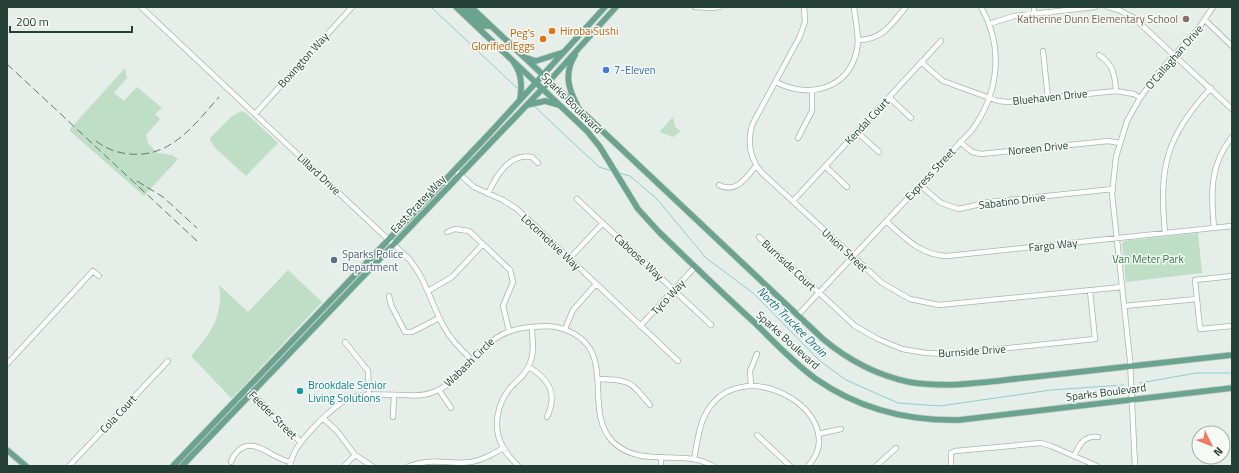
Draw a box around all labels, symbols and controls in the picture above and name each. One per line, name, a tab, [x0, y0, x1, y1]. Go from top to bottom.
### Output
scale bar	[10, 8, 132, 34]
place label: Katherine Dunn Elementary School	[1017, 11, 1178, 27]
text: 200 m	[16, 12, 49, 31]
marker: Katherine Dunn Elementary School	[1181, 14, 1191, 24]
street label: O'Callaghan Drive	[1141, 21, 1207, 93]
place label: Hiroba Sushi	[560, 23, 618, 39]
place label: Peg's Glorified Eggs	[471, 25, 535, 54]
marker: Hiroba Sushi	[547, 26, 557, 36]
street label: Boxington Way	[274, 28, 333, 91]
marker: Peg's Glorified Eggs	[538, 34, 548, 44]
place label: 7-Eleven	[614, 62, 656, 78]
marker: 7-Eleven	[601, 65, 611, 75]
street label: Sparks Boulevard	[538, 69, 606, 137]
street label: Bluehaven Drive	[1012, 85, 1089, 109]
street label: Kendal Court	[841, 94, 893, 148]
street label: Noreen Drive	[1007, 137, 1069, 159]
street label: Express Street	[901, 144, 959, 204]
street label: Lillard Drive	[294, 150, 345, 199]
street label: East Prater Way	[387, 171, 450, 237]
street label: Sabatino Drive	[978, 189, 1047, 213]
street label: Locomotive Way	[518, 210, 585, 274]
street label: Union Street	[818, 224, 872, 276]
street label: Caboose Way	[611, 230, 668, 285]
street label: Fargo Way	[1028, 234, 1079, 256]
street label: Burnside Court	[758, 236, 820, 294]
place label: Sparks Police Department	[342, 246, 404, 275]
park label: Van Meter Park	[1112, 251, 1184, 267]
marker: Sparks Police Department	[329, 255, 339, 265]
street label: Tyco Way	[647, 275, 689, 318]
water label: North Truckee Drain	[753, 282, 833, 362]
street label: Sparks Boulevard	[753, 307, 823, 373]
street label: Wabash Circle	[440, 333, 498, 390]
street label: Burnside Drive	[938, 341, 1007, 361]
place label: Brookdale Senior Living Solutions	[308, 377, 387, 406]
street label: Sparks Boulevard	[1065, 379, 1147, 405]
marker: Brookdale Senior Living Solutions	[295, 386, 305, 396]
street label: Feeder Street	[245, 387, 301, 443]
street label: Cola Court	[96, 391, 140, 437]
north arrow	[1191, 425, 1231, 465]
text: N	[1210, 444, 1227, 460]

